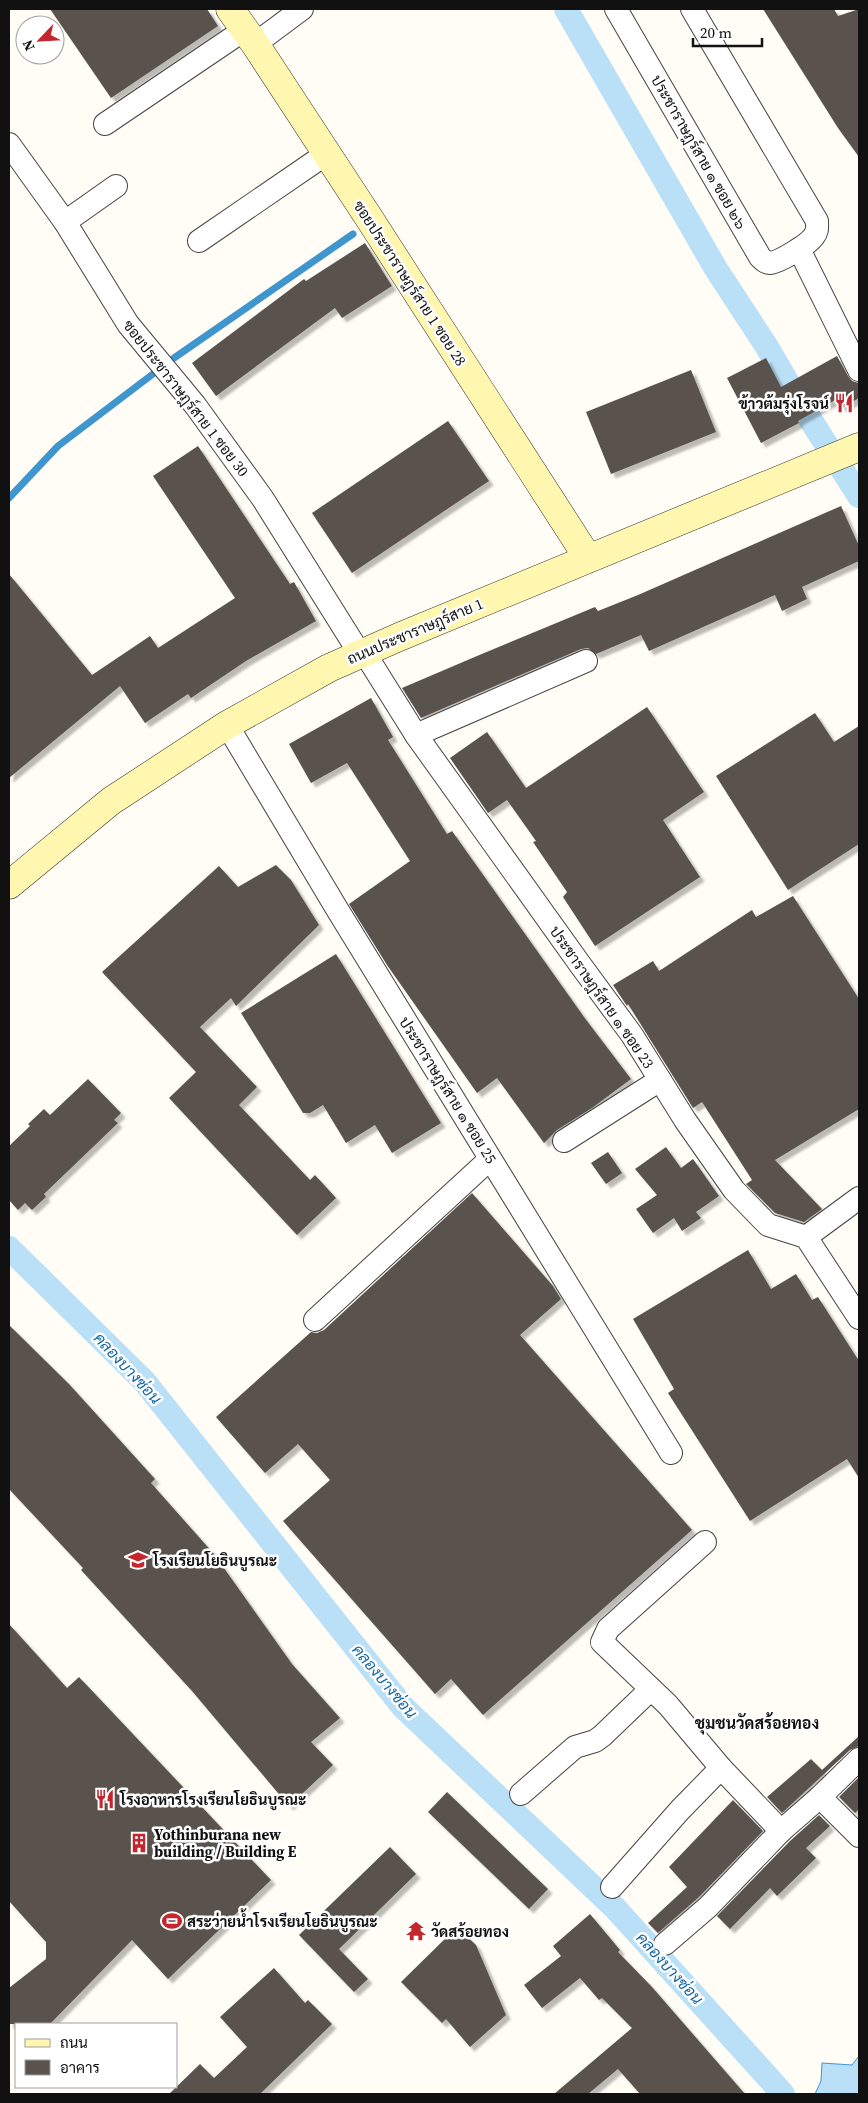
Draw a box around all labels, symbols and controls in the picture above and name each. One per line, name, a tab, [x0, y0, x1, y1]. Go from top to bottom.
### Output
north arrow	[15, 15, 65, 65]
scale bar	[693, 15, 762, 47]
text: 20 m	[700, 22, 732, 43]
text: N	[17, 37, 39, 54]
street label: ประชาราษฎร์สาย ๑ ซอย ๒๖	[646, 71, 752, 233]
street label: ซอยประชาราษฎร์สาย 1 ซอย 28	[349, 196, 471, 370]
street label: ซอยประชาราษฎร์สาย 1 ซอย 30	[118, 315, 254, 481]
restaurant icon: ข้าวต้มรุ่งโรจน์	[833, 392, 855, 414]
place label: ข้าวต้มรุ่งโรจน์	[738, 393, 830, 415]
street label: ถนนประชาราษฎร์สาย 1	[344, 593, 486, 669]
street label: ประชาราษฎร์สาย ๑ ซอย 23	[545, 922, 659, 1072]
street label: ประชาราษฎร์สาย ๑ ซอย 25	[394, 1013, 502, 1167]
water label: คลองบางซ่อน	[89, 1327, 167, 1409]
school or university icon: โรงเรียนโยธินบูรณะ	[127, 1549, 149, 1571]
place label: โรงเรียนโยธินบูรณะ	[152, 1550, 277, 1572]
water label: คลองบางซ่อน	[348, 1639, 422, 1723]
district label: ชุมชนวัดสร้อยทอง	[695, 1712, 819, 1735]
restaurant icon: โรงอาหารโรงเรียนโยธินบูรณะ	[94, 1788, 116, 1810]
place label: โรงอาหารโรงเรียนโยธินบูรณะ	[119, 1789, 306, 1811]
place label: Yothinburana new building / Building E	[154, 1824, 297, 1862]
building icon: Yothinburana new building / Building E	[128, 1832, 150, 1854]
place label: สระว่ายนํ้าโรงเรียนโยธินบูรณะ	[187, 1908, 378, 1933]
sports icon: สระว่ายนํ้าโรงเรียนโยธินบูรณะ	[161, 1910, 183, 1932]
temple icon: วัดสร้อยทอง	[405, 1920, 427, 1942]
place label: วัดสร้อยทอง	[431, 1921, 509, 1942]
water label: คลองบางซ่อน	[632, 1927, 708, 2009]
legend	[15, 2023, 178, 2088]
text: ถนน	[60, 2032, 88, 2053]
text: อาคาร	[60, 2057, 100, 2078]

